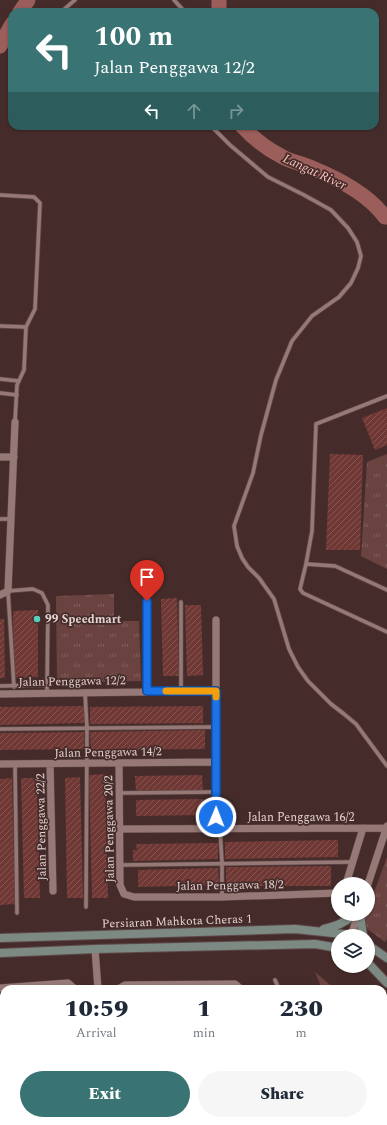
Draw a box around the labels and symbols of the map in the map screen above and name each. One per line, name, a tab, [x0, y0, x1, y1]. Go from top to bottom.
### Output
water label: Langat River	[280, 148, 350, 196]
pin	[130, 560, 164, 601]
place label: 99 Speedmart	[45, 610, 122, 629]
marker: 99 Speedmart	[32, 614, 42, 624]
street label: Jalan Penggawa 12/2	[18, 671, 126, 692]
street label: Jalan Penggawa 14/2	[54, 742, 162, 763]
street label: Jalan Penggawa 22/2	[31, 773, 52, 881]
street label: Jalan Penggawa 20/2	[99, 775, 120, 883]
position arrow	[195, 796, 237, 838]
street label: Jalan Penggawa 16/2	[247, 808, 355, 827]
street label: Jalan Penggawa 18/2	[176, 875, 284, 896]
street label: Persiaran Mahkota Cheras 1	[102, 909, 252, 934]

